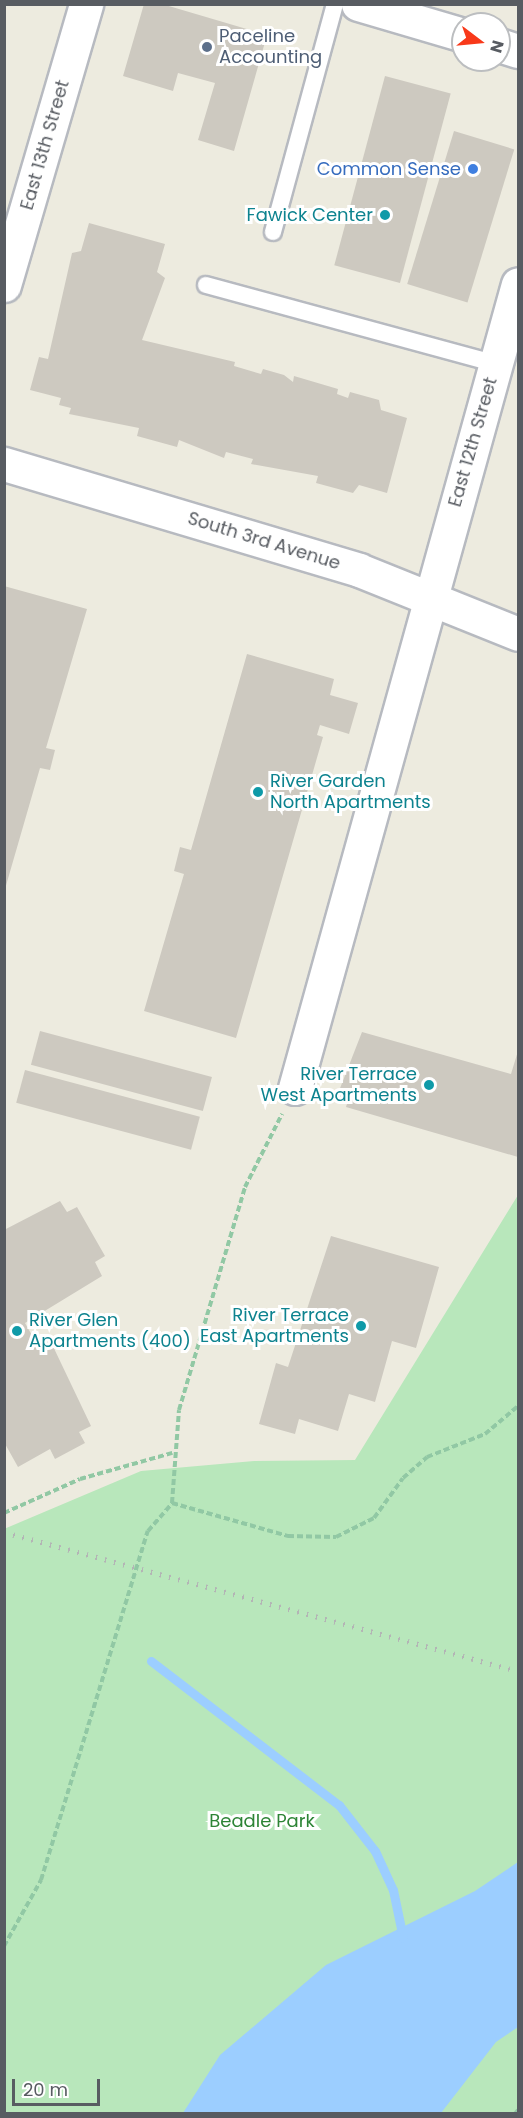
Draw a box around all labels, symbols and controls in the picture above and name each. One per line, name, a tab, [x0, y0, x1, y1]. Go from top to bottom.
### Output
north arrow	[451, 12, 511, 72]
place label: Paceline Accounting	[219, 26, 322, 68]
text: N	[484, 38, 510, 56]
marker: Paceline Accounting	[200, 40, 214, 54]
street label: East 13th Street	[16, 78, 74, 212]
place label: Common Sense	[317, 158, 461, 180]
marker: Common Sense	[466, 162, 480, 176]
place label: Fawick Center	[247, 204, 373, 226]
marker: Fawick Center	[378, 208, 392, 222]
street label: East 12th Street	[444, 375, 502, 509]
street label: South 3rd Avenue	[185, 508, 343, 574]
place label: River Garden North Apartments	[270, 771, 431, 814]
marker: River Garden North Apartments	[251, 785, 265, 799]
place label: River Terrace West Apartments	[261, 1064, 417, 1106]
marker: River Terrace West Apartments	[422, 1078, 436, 1092]
place label: River Terrace East Apartments	[200, 1305, 349, 1348]
place label: River Glen Apartments (400)	[29, 1310, 191, 1352]
marker: River Terrace East Apartments	[354, 1319, 368, 1333]
marker: River Glen Apartments (400)	[10, 1324, 24, 1338]
park label: Beadle Park	[209, 1810, 315, 1832]
scale bar	[15, 2067, 104, 2105]
text: 20 m	[23, 2077, 68, 2102]

